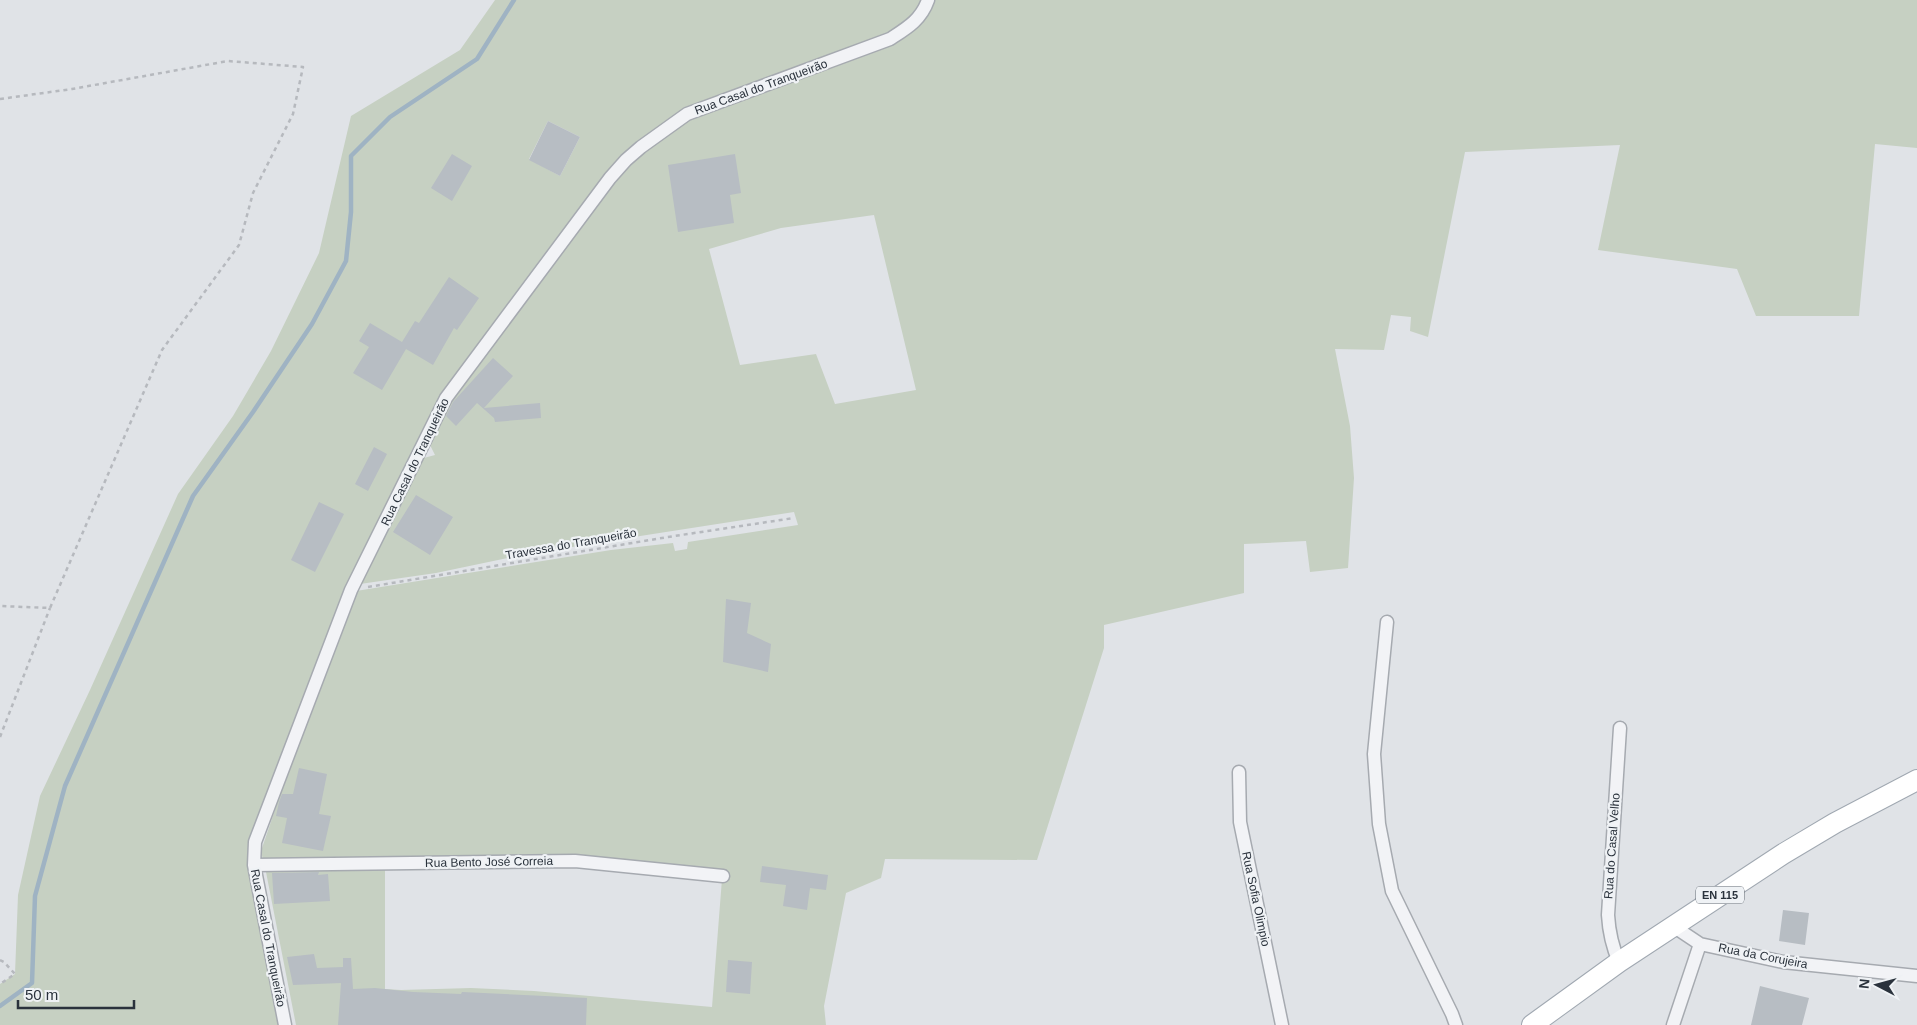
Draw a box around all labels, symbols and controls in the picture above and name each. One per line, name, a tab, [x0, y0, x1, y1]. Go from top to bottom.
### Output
street label: Rua Casal do Tranqueirão	[693, 56, 830, 118]
street label: Rua Casal do Tranqueirão	[378, 396, 452, 528]
street label: Travessa do Tranqueirão	[504, 526, 638, 562]
street label: Rua do Casal Velho	[1601, 792, 1623, 899]
street label: Rua Sofia Olimpio	[1239, 850, 1273, 948]
street label: Rua Bento José Correia	[425, 854, 553, 870]
street label: Rua Casal do Tranqueirão	[248, 868, 288, 1008]
road number: EN 115	[1696, 886, 1744, 904]
street label: Rua da Corujeira	[1717, 940, 1809, 972]
north arrow	[1852, 960, 1902, 1010]
scale bar	[18, 978, 134, 1010]
text: N	[1856, 978, 1873, 990]
text: 50 m	[25, 986, 58, 1003]

